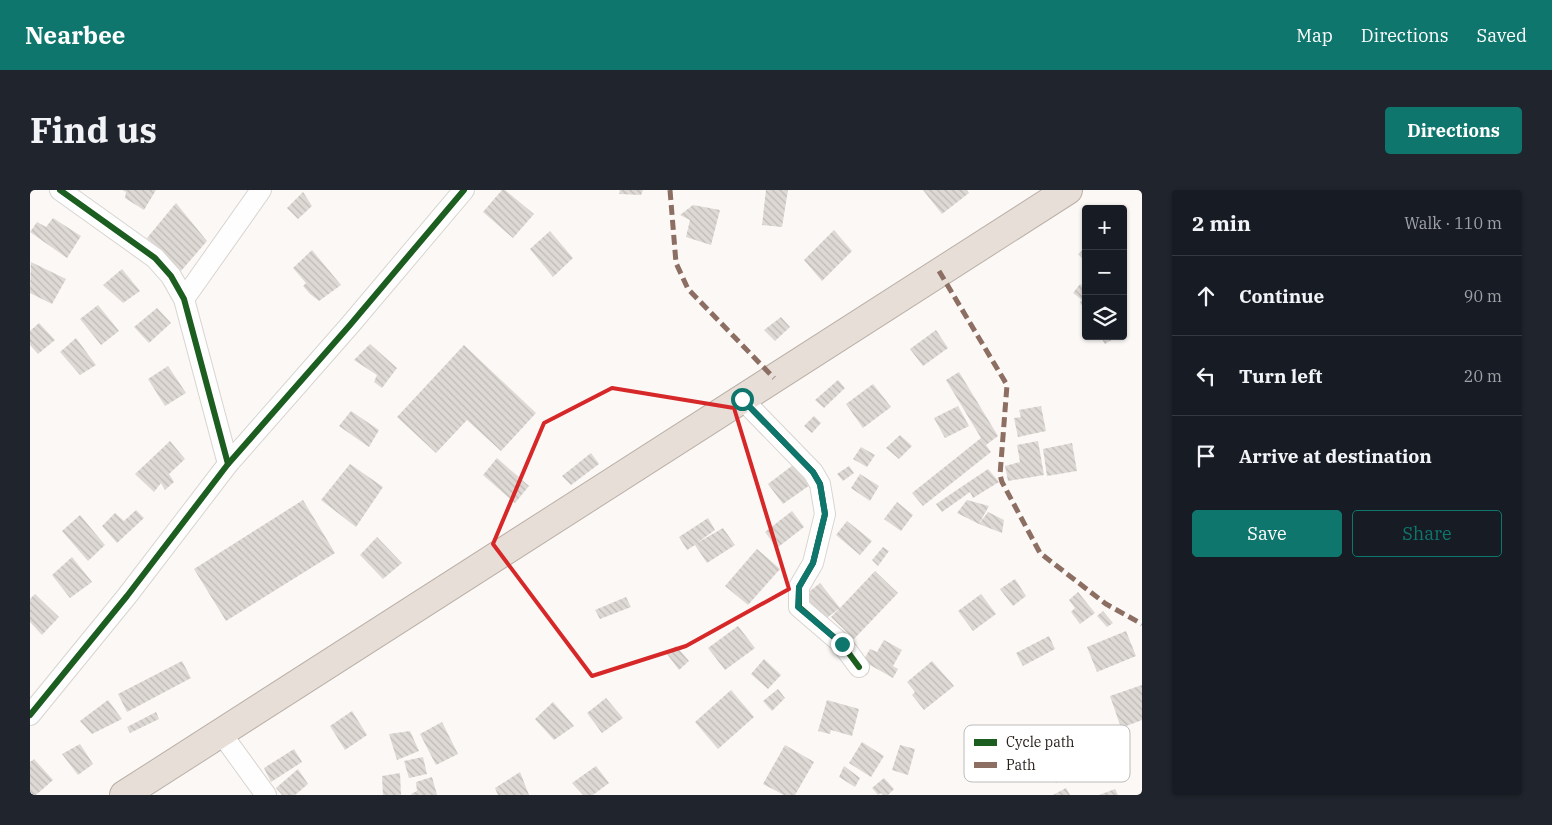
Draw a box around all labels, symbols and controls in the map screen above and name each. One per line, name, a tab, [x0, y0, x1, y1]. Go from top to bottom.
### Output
text: Nearbee	[25, 19, 125, 51]
text: Map	[1296, 24, 1333, 47]
text: Directions	[1361, 24, 1449, 47]
text: Saved	[1477, 24, 1527, 47]
text: Find us	[30, 107, 157, 153]
button: Directions	[1385, 107, 1522, 154]
map controls	[1082, 205, 1127, 340]
button: +	[1082, 205, 1127, 250]
text: 2 min	[1192, 209, 1251, 237]
text: Walk · 110 m	[1404, 213, 1502, 233]
button: −	[1082, 250, 1127, 295]
icon: ahead	[1192, 282, 1220, 310]
text: Continue	[1239, 284, 1324, 308]
text: 90 m	[1464, 286, 1502, 306]
button: layers	[1082, 295, 1127, 340]
icon: left	[1192, 362, 1220, 390]
text: Turn left	[1239, 364, 1322, 388]
text: 20 m	[1464, 366, 1502, 386]
route start	[731, 388, 754, 411]
icon: arrive	[1192, 442, 1220, 470]
text: Arrive at destination	[1239, 444, 1432, 468]
button: Save	[1192, 510, 1342, 557]
button: Share	[1352, 510, 1502, 557]
route end	[831, 633, 854, 656]
legend	[964, 725, 1130, 782]
text: Cycle path	[1006, 733, 1075, 751]
text: Path	[1006, 756, 1036, 774]

